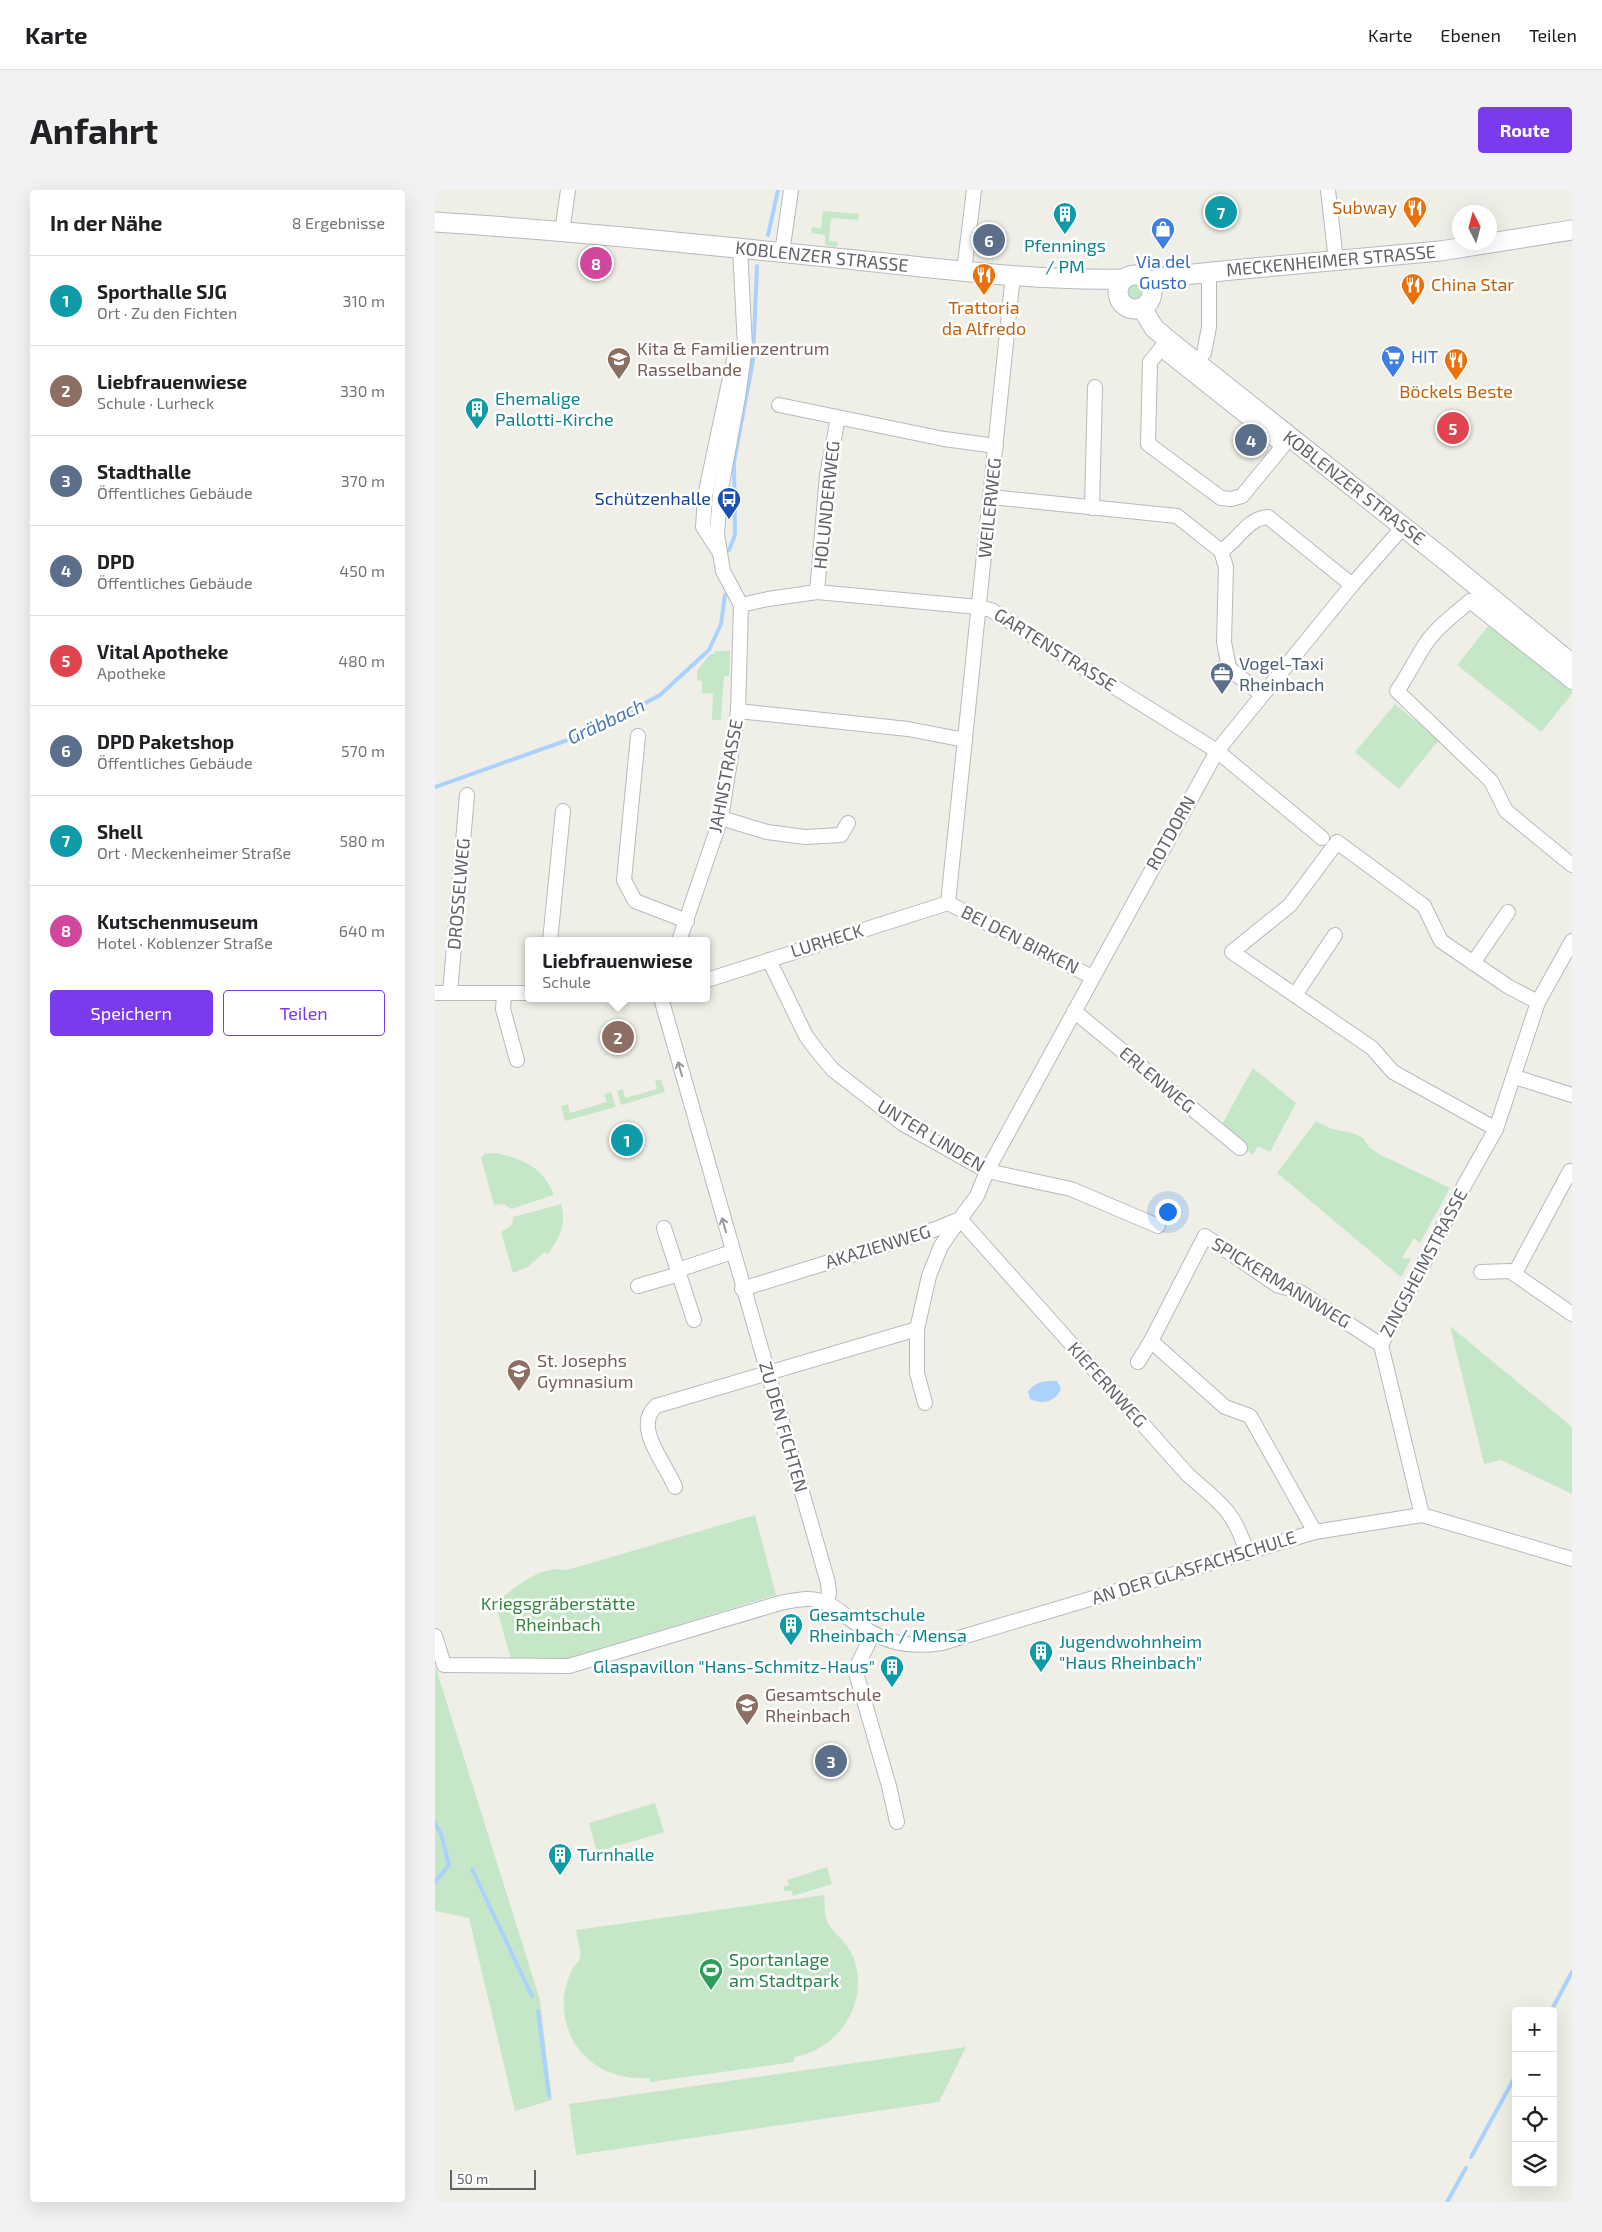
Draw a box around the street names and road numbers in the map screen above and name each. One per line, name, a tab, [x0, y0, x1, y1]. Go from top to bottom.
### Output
street label: KOBLENZER STRASSE	[734, 236, 910, 276]
street label: MECKENHEIMER STRASSE	[1225, 240, 1437, 280]
street label: KOBLENZER STRASSE	[1279, 425, 1430, 549]
street label: HOLUNDERWEG	[808, 440, 844, 570]
street label: WEILERWEG	[973, 457, 1005, 559]
street label: GARTENSTRASSE	[990, 603, 1121, 696]
street label: JAHNSTRASSE	[703, 717, 747, 834]
street label: ROTDORN	[1141, 792, 1199, 873]
street label: DROSSELWEG	[442, 837, 474, 951]
street label: BEI DEN BIRKEN	[958, 900, 1083, 978]
street label: LURHECK	[788, 918, 866, 962]
street label: ERLENWEG	[1115, 1041, 1200, 1117]
street label: UNTER LINDEN	[874, 1094, 989, 1176]
street label: ZINGSHEIMSTRASSE	[1375, 1185, 1472, 1340]
street label: AKAZIENWEG	[822, 1220, 933, 1273]
street label: SPICKERMANNWEG	[1208, 1232, 1355, 1332]
street label: KIEFERNWEG	[1064, 1337, 1152, 1432]
street label: ZU DEN FICHTEN	[755, 1359, 813, 1495]
street label: AN DER GLASFACHSCHULE	[1089, 1525, 1299, 1609]

